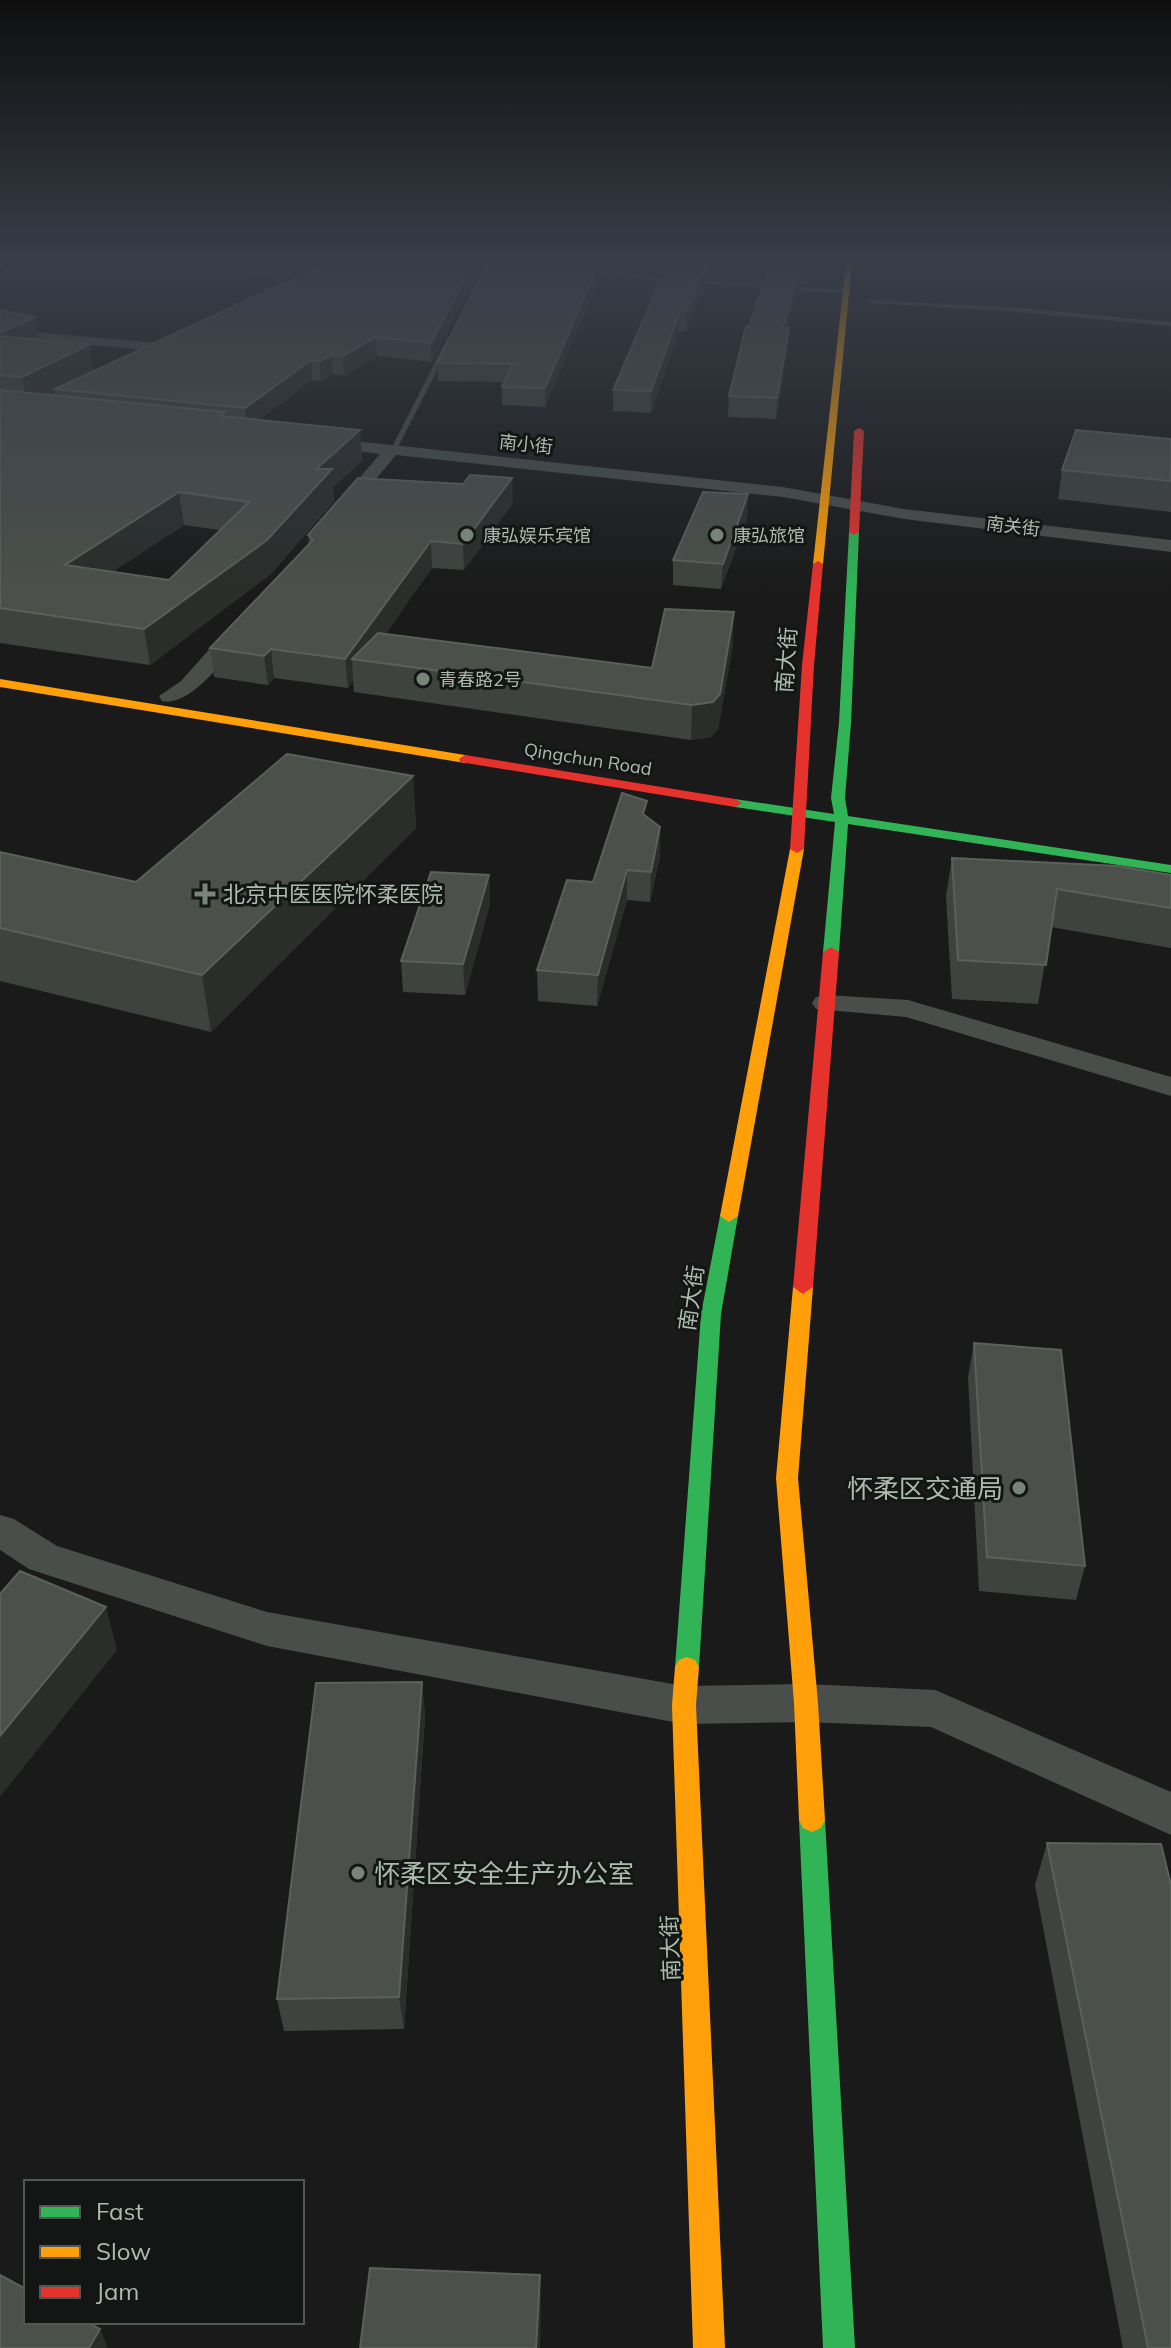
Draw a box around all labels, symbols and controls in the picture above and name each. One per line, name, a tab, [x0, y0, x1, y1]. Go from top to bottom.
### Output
street label: 南小街	[498, 430, 554, 458]
street label: 南关街	[985, 511, 1041, 541]
place label: 康弘娱乐宾馆	[483, 524, 591, 547]
place label: 康弘旅馆	[733, 524, 805, 547]
marker: 康弘娱乐宾馆	[458, 526, 476, 544]
marker: 康弘旅馆	[708, 526, 726, 544]
street label: 南大街	[770, 626, 802, 694]
place label: 青春路2号	[439, 668, 522, 691]
marker: 青春路2号	[414, 670, 432, 688]
street label: Qingchun Road	[523, 738, 653, 780]
place label: 北京中医医院怀柔医院	[223, 880, 443, 908]
marker: 北京中医医院怀柔医院	[194, 883, 216, 905]
street label: 南大街	[673, 1263, 709, 1333]
place label: 怀柔区交通局	[847, 1472, 1003, 1505]
marker: 怀柔区交通局	[1010, 1479, 1028, 1497]
place label: 怀柔区安全生产办公室	[374, 1857, 634, 1890]
marker: 怀柔区安全生产办公室	[349, 1864, 367, 1882]
street label: 南大街	[655, 1915, 685, 1981]
legend	[24, 2180, 304, 2324]
text: Fast	[96, 2196, 144, 2226]
text: Slow	[96, 2236, 151, 2266]
text: Jam	[96, 2276, 139, 2306]

